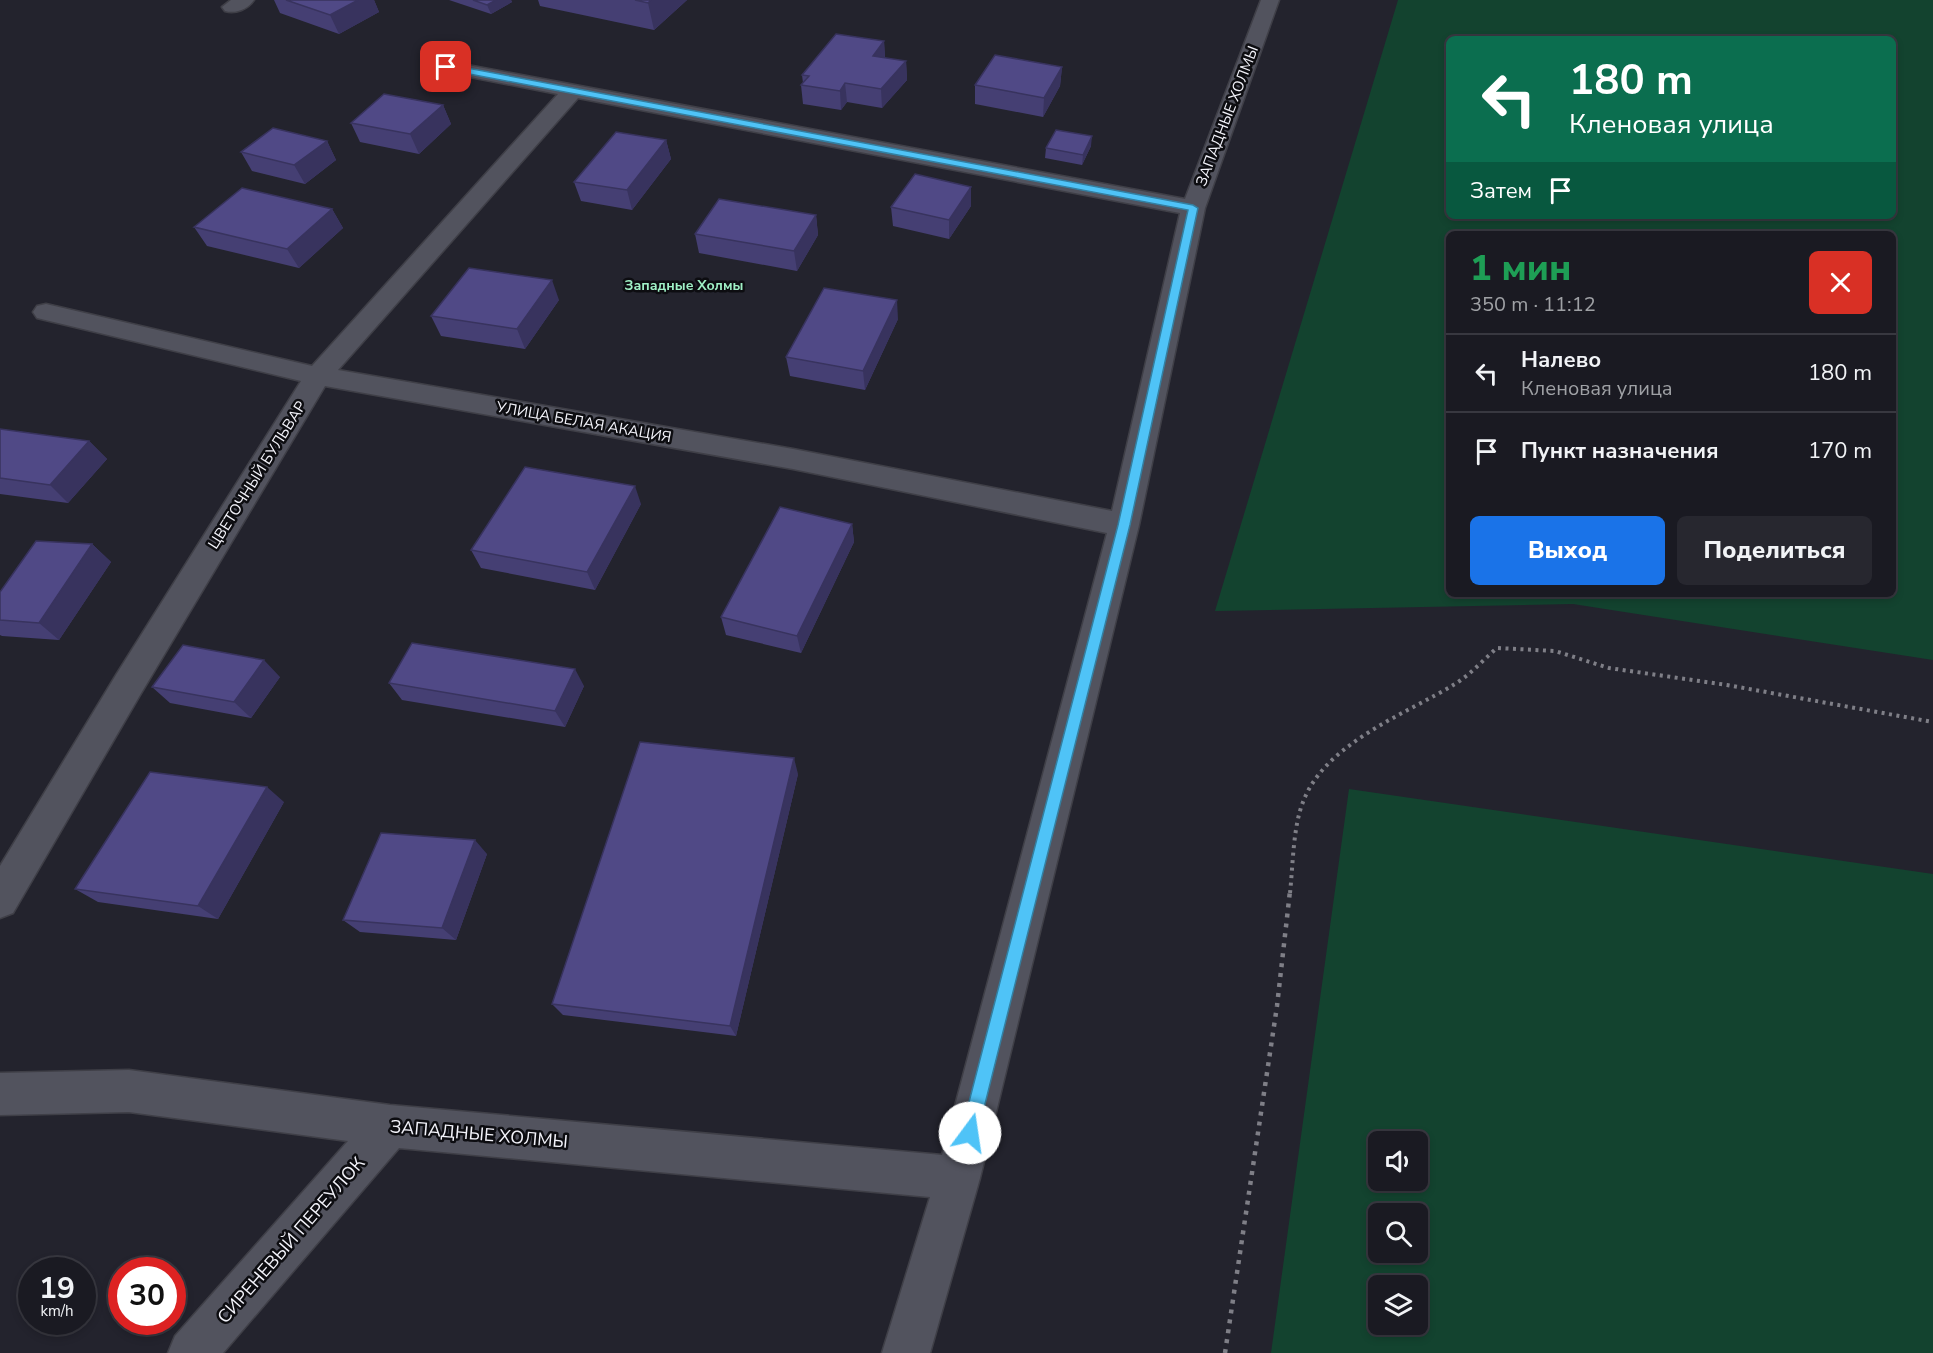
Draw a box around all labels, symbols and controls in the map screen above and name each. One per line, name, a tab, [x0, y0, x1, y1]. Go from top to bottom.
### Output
pin	[420, 41, 471, 92]
street label: ЗАПАДНЫЕ ХОЛМЫ	[1191, 43, 1263, 189]
icon: arrive	[429, 50, 462, 83]
text: 180 m	[1569, 52, 1693, 109]
icon: left	[1470, 60, 1548, 138]
text: Кленовая улица	[1569, 106, 1774, 143]
icon: arrive	[1544, 174, 1577, 207]
text: Затем	[1470, 176, 1532, 206]
text: 1 мин	[1470, 244, 1571, 293]
button: close	[1809, 251, 1872, 314]
district label: Западные Холмы	[625, 276, 743, 295]
text: 350 m · 11:12	[1470, 291, 1596, 318]
text: Налево	[1521, 345, 1601, 375]
icon: left	[1470, 357, 1503, 390]
text: 180 m	[1808, 358, 1872, 388]
text: Кленовая улица	[1521, 375, 1673, 402]
street label: ЦВЕТОЧНЫЙ БУЛЬВАР	[203, 397, 311, 553]
street label: УЛИЦА БЕЛАЯ АКАЦИЯ	[494, 397, 673, 447]
icon: arrive	[1470, 435, 1503, 468]
text: Пункт назначения	[1521, 436, 1719, 466]
text: 170 m	[1808, 436, 1872, 466]
button: Выход	[1470, 516, 1665, 585]
button: Поделиться	[1677, 516, 1872, 585]
position arrow	[938, 1101, 1002, 1165]
street label: ЗАПАДНЫЕ ХОЛМЫ	[389, 1114, 569, 1154]
map controls	[1368, 1131, 1428, 1335]
button: sound	[1368, 1131, 1428, 1191]
street label: СИРЕНЕВЫЙ ПЕРЕУЛОК	[212, 1151, 370, 1328]
button: search	[1368, 1203, 1428, 1263]
speed limit sign: 30	[108, 1257, 186, 1335]
text: 19	[39, 1268, 75, 1309]
button: layers	[1368, 1275, 1428, 1335]
text: km/h	[40, 1301, 74, 1321]

